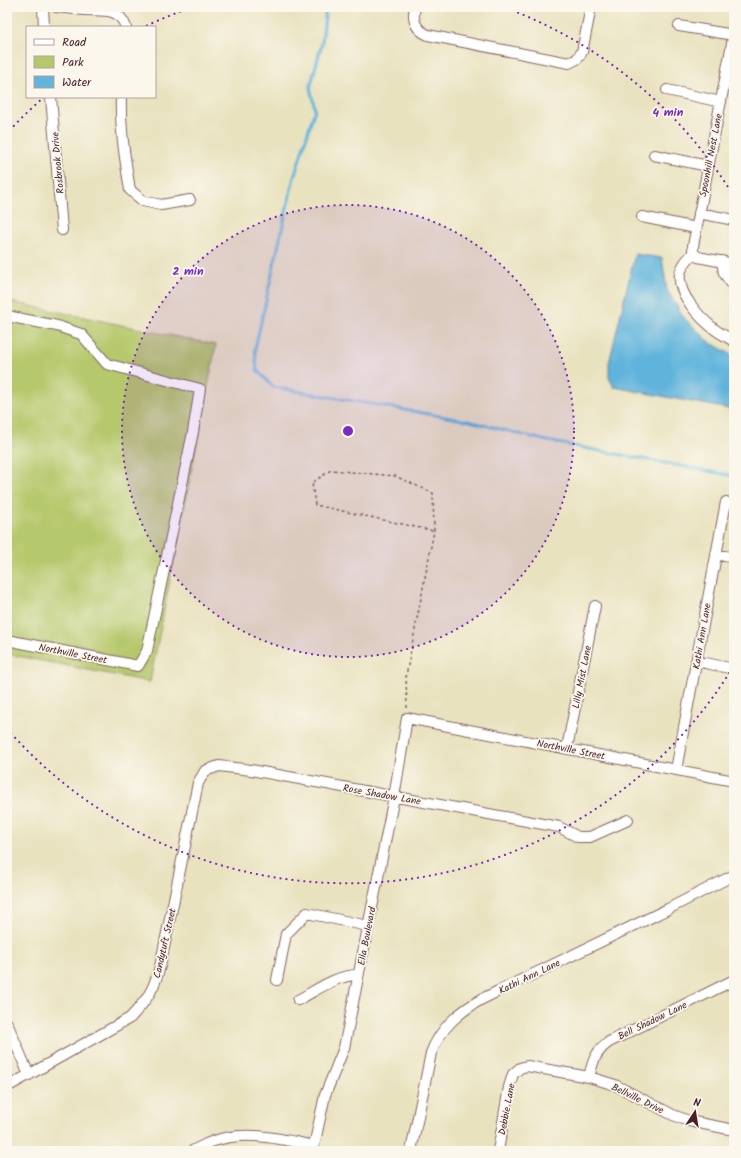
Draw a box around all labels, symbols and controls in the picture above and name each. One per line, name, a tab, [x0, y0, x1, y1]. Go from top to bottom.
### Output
legend	[26, 26, 156, 98]
text: Road	[62, 33, 87, 52]
text: Park	[62, 53, 84, 72]
text: Water	[62, 73, 92, 92]
text: 4 min	[653, 103, 684, 122]
street label: Spoonhill Nest Lane	[695, 112, 727, 198]
street label: Rosbrook Drive	[47, 131, 69, 194]
text: 2 min	[172, 262, 204, 281]
centre of rings	[341, 424, 355, 438]
street label: Kathi Ann Lane	[688, 601, 716, 671]
street label: Northville Street	[37, 640, 108, 668]
street label: Lilly Mist Lane	[568, 644, 596, 710]
street label: Northville Street	[535, 736, 606, 764]
street label: Rose Shadow Lane	[342, 780, 422, 810]
street label: Ella Boulevard	[353, 905, 381, 967]
street label: Candytuft Street	[149, 907, 181, 980]
street label: Kathi Ann Lane	[496, 955, 563, 999]
street label: Bell Shadow Lane	[615, 997, 690, 1045]
street label: Bellville Drive	[609, 1079, 667, 1119]
street label: Debbie Lane	[494, 1081, 520, 1136]
north arrow	[675, 1092, 715, 1132]
text: N	[692, 1094, 702, 1113]

